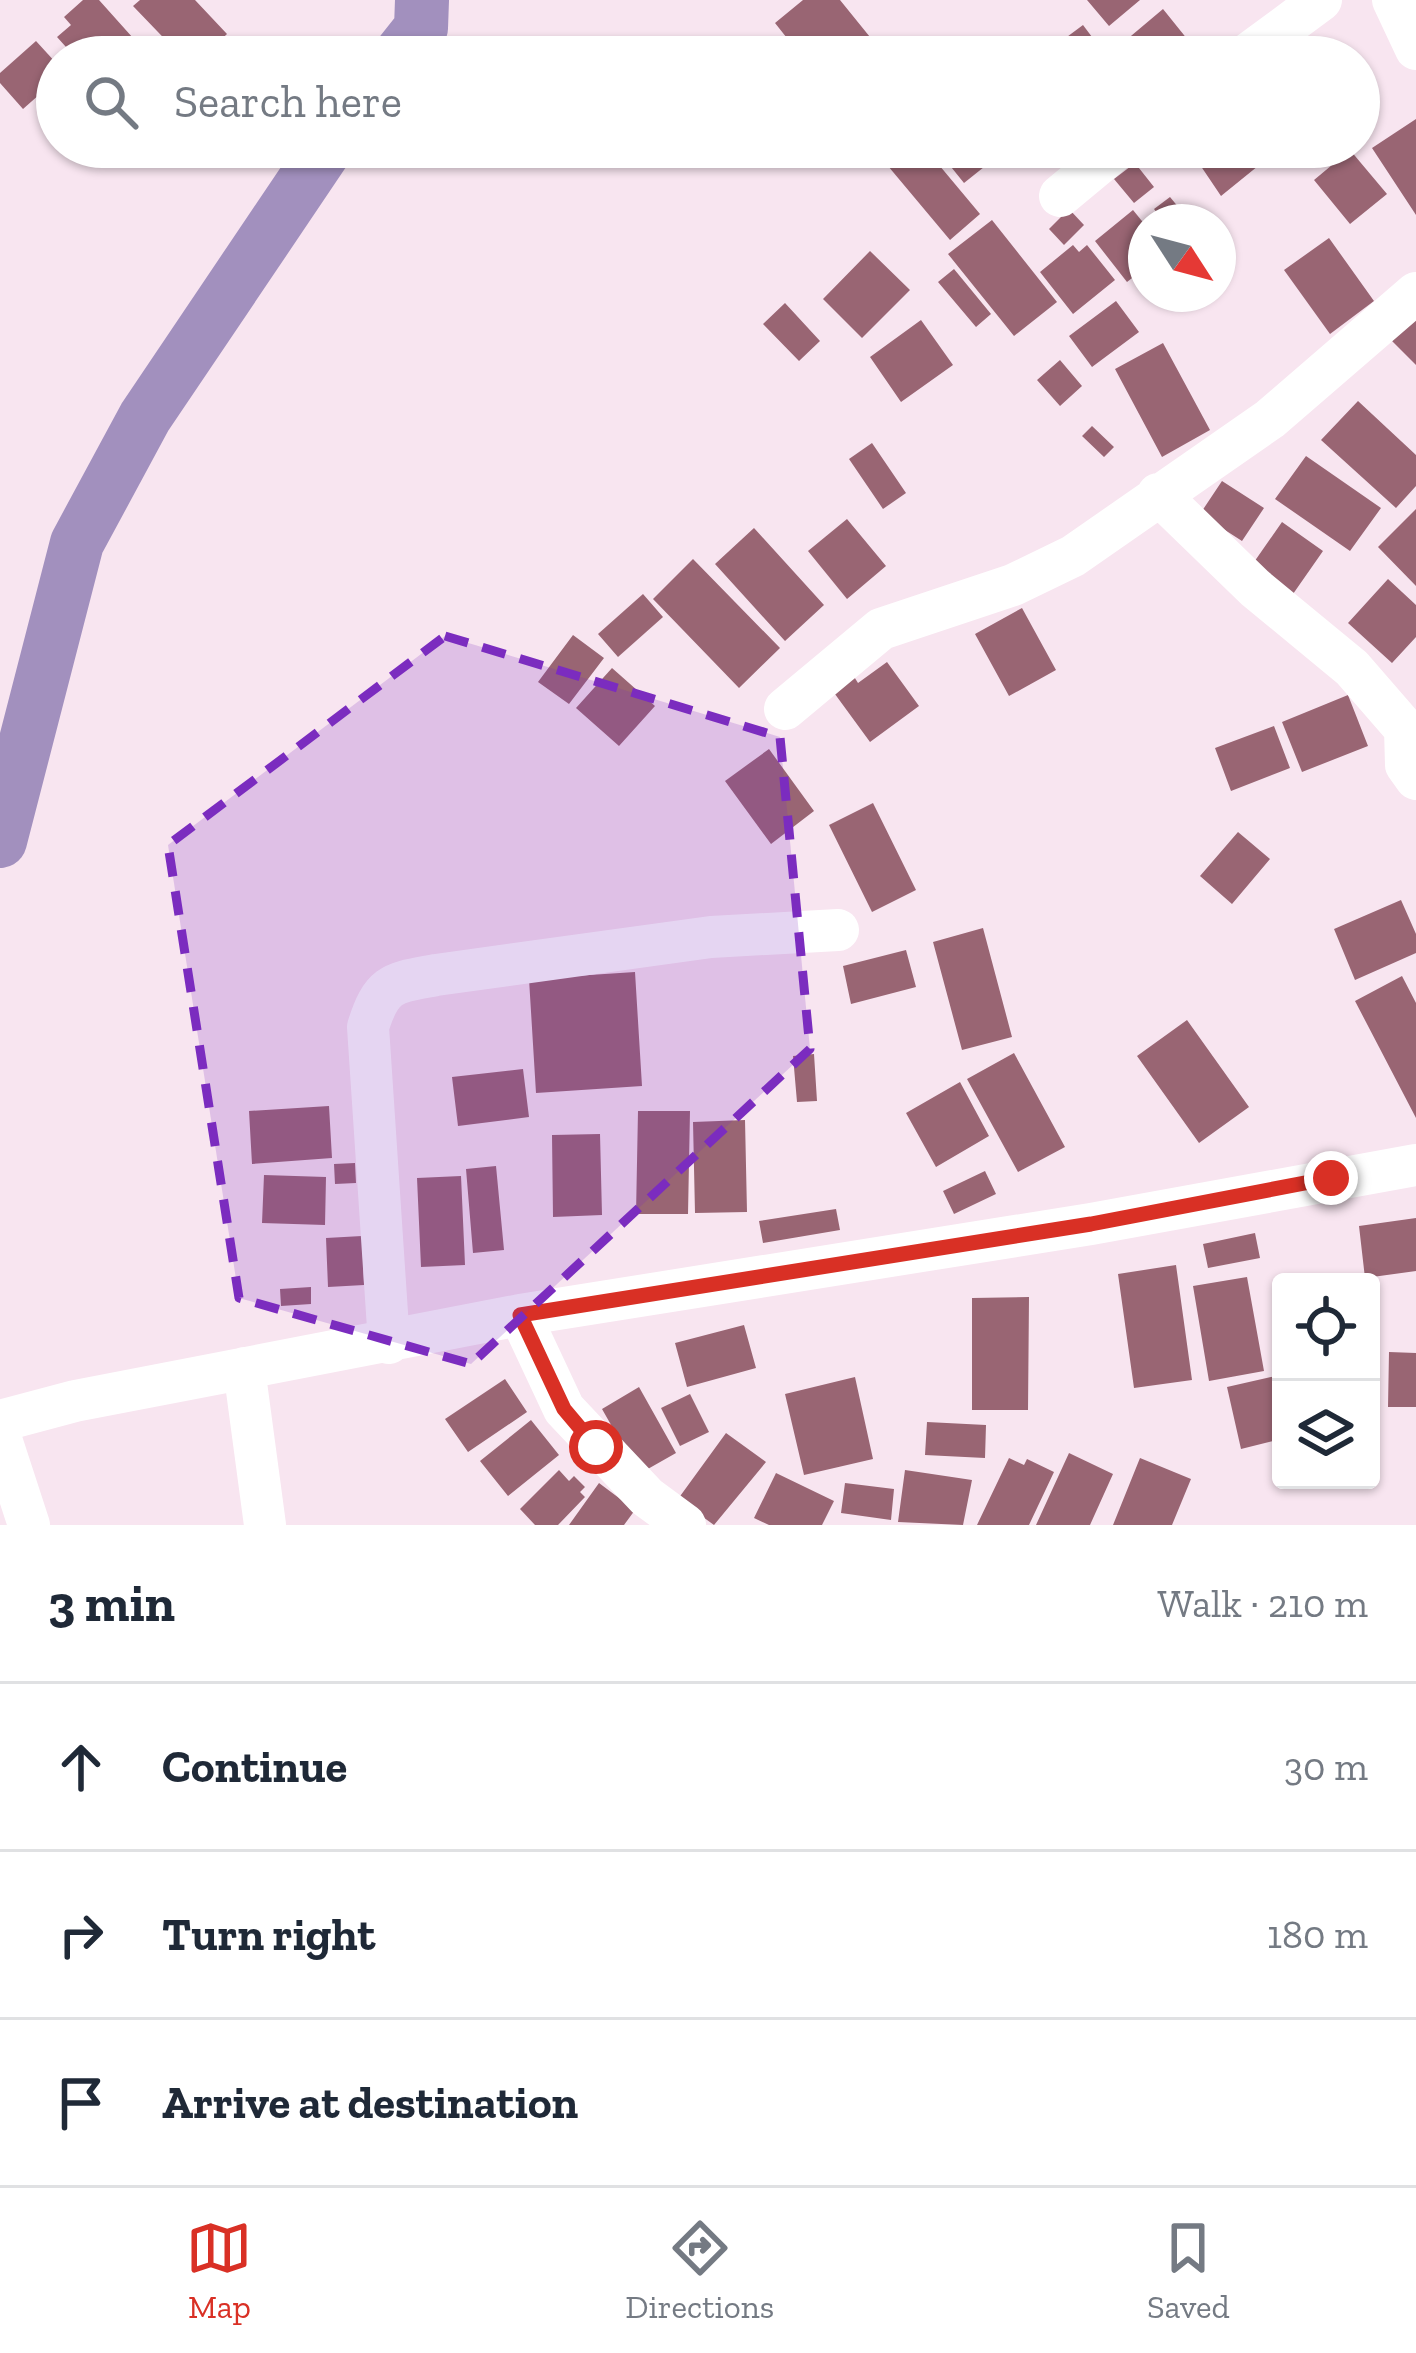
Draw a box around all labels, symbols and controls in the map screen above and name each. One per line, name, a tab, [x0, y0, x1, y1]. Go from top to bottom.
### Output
search box	[36, 36, 1380, 168]
icon: search	[78, 69, 144, 135]
text: Search here	[174, 75, 402, 129]
north arrow	[1128, 204, 1236, 312]
route end	[1304, 1151, 1358, 1205]
map controls	[1272, 1273, 1380, 1489]
button: locate	[1272, 1273, 1380, 1381]
button: layers	[1272, 1381, 1380, 1489]
route start	[569, 1420, 623, 1474]
text: 3 min	[48, 1573, 175, 1634]
text: Walk · 210 m	[1157, 1580, 1368, 1627]
icon: ahead	[48, 1734, 114, 1800]
text: Continue	[162, 1740, 347, 1794]
text: 30 m	[1284, 1743, 1368, 1790]
icon: right	[48, 1902, 114, 1968]
text: Turn right	[162, 1908, 375, 1962]
text: 180 m	[1267, 1911, 1368, 1958]
icon: arrive	[48, 2070, 114, 2136]
text: Arrive at destination	[162, 2076, 578, 2130]
tab: Map	[186, 2215, 252, 2326]
tab: Directions	[625, 2215, 774, 2326]
tab: Saved	[1147, 2215, 1230, 2326]

